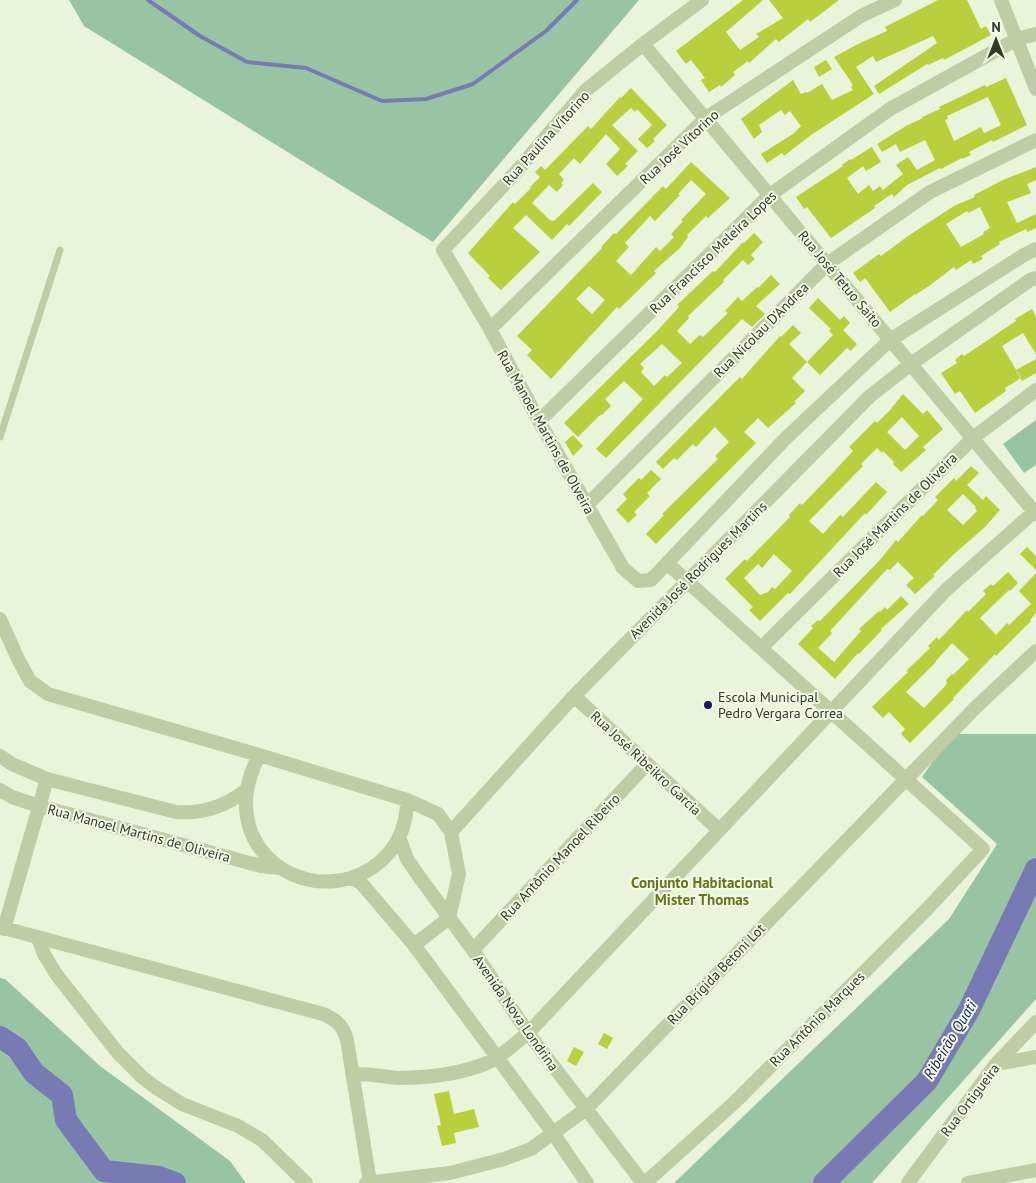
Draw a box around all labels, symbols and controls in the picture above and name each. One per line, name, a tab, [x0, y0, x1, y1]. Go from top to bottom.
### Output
north arrow	[971, 15, 1021, 65]
text: N	[991, 18, 1001, 36]
street label: Rua Paulina Vitorino	[499, 87, 593, 189]
street label: Rua José Vitorino	[636, 106, 722, 188]
street label: Rua Francisco Meleira Lopes	[646, 187, 780, 317]
street label: Rua José Tetuo Saito	[794, 227, 886, 331]
street label: Rua Nicolau D'Andrea	[710, 279, 812, 381]
street label: Rua Manoel Martins de Olveira	[493, 347, 599, 517]
street label: Rua José Martins de Oliveira	[829, 449, 961, 581]
street label: Avenida José Rodrigues Martins	[625, 497, 771, 643]
place label: Escola Municipal Pedro Vergara Correa	[718, 688, 843, 722]
marker: Escola Municipal Pedro Vergara Correa	[702, 699, 714, 711]
street label: Rua José Ribeikro Garcia	[587, 707, 705, 819]
street label: Rua Antônio Manoel Ribeiro	[496, 790, 624, 924]
street label: Rua Manoel Martins de Oliveira	[46, 800, 232, 866]
district label: Conjunto Habitacional Mister Thomas	[631, 873, 774, 909]
street label: Rua Brígida Betoni Lot	[663, 919, 769, 1028]
street label: Avenida Nova Londrina	[469, 952, 563, 1074]
street label: Rua Antônio Marques	[766, 968, 868, 1070]
water label: Ribeirão Quati	[919, 996, 981, 1082]
street label: Rua Ortigueira	[937, 1060, 1003, 1140]

